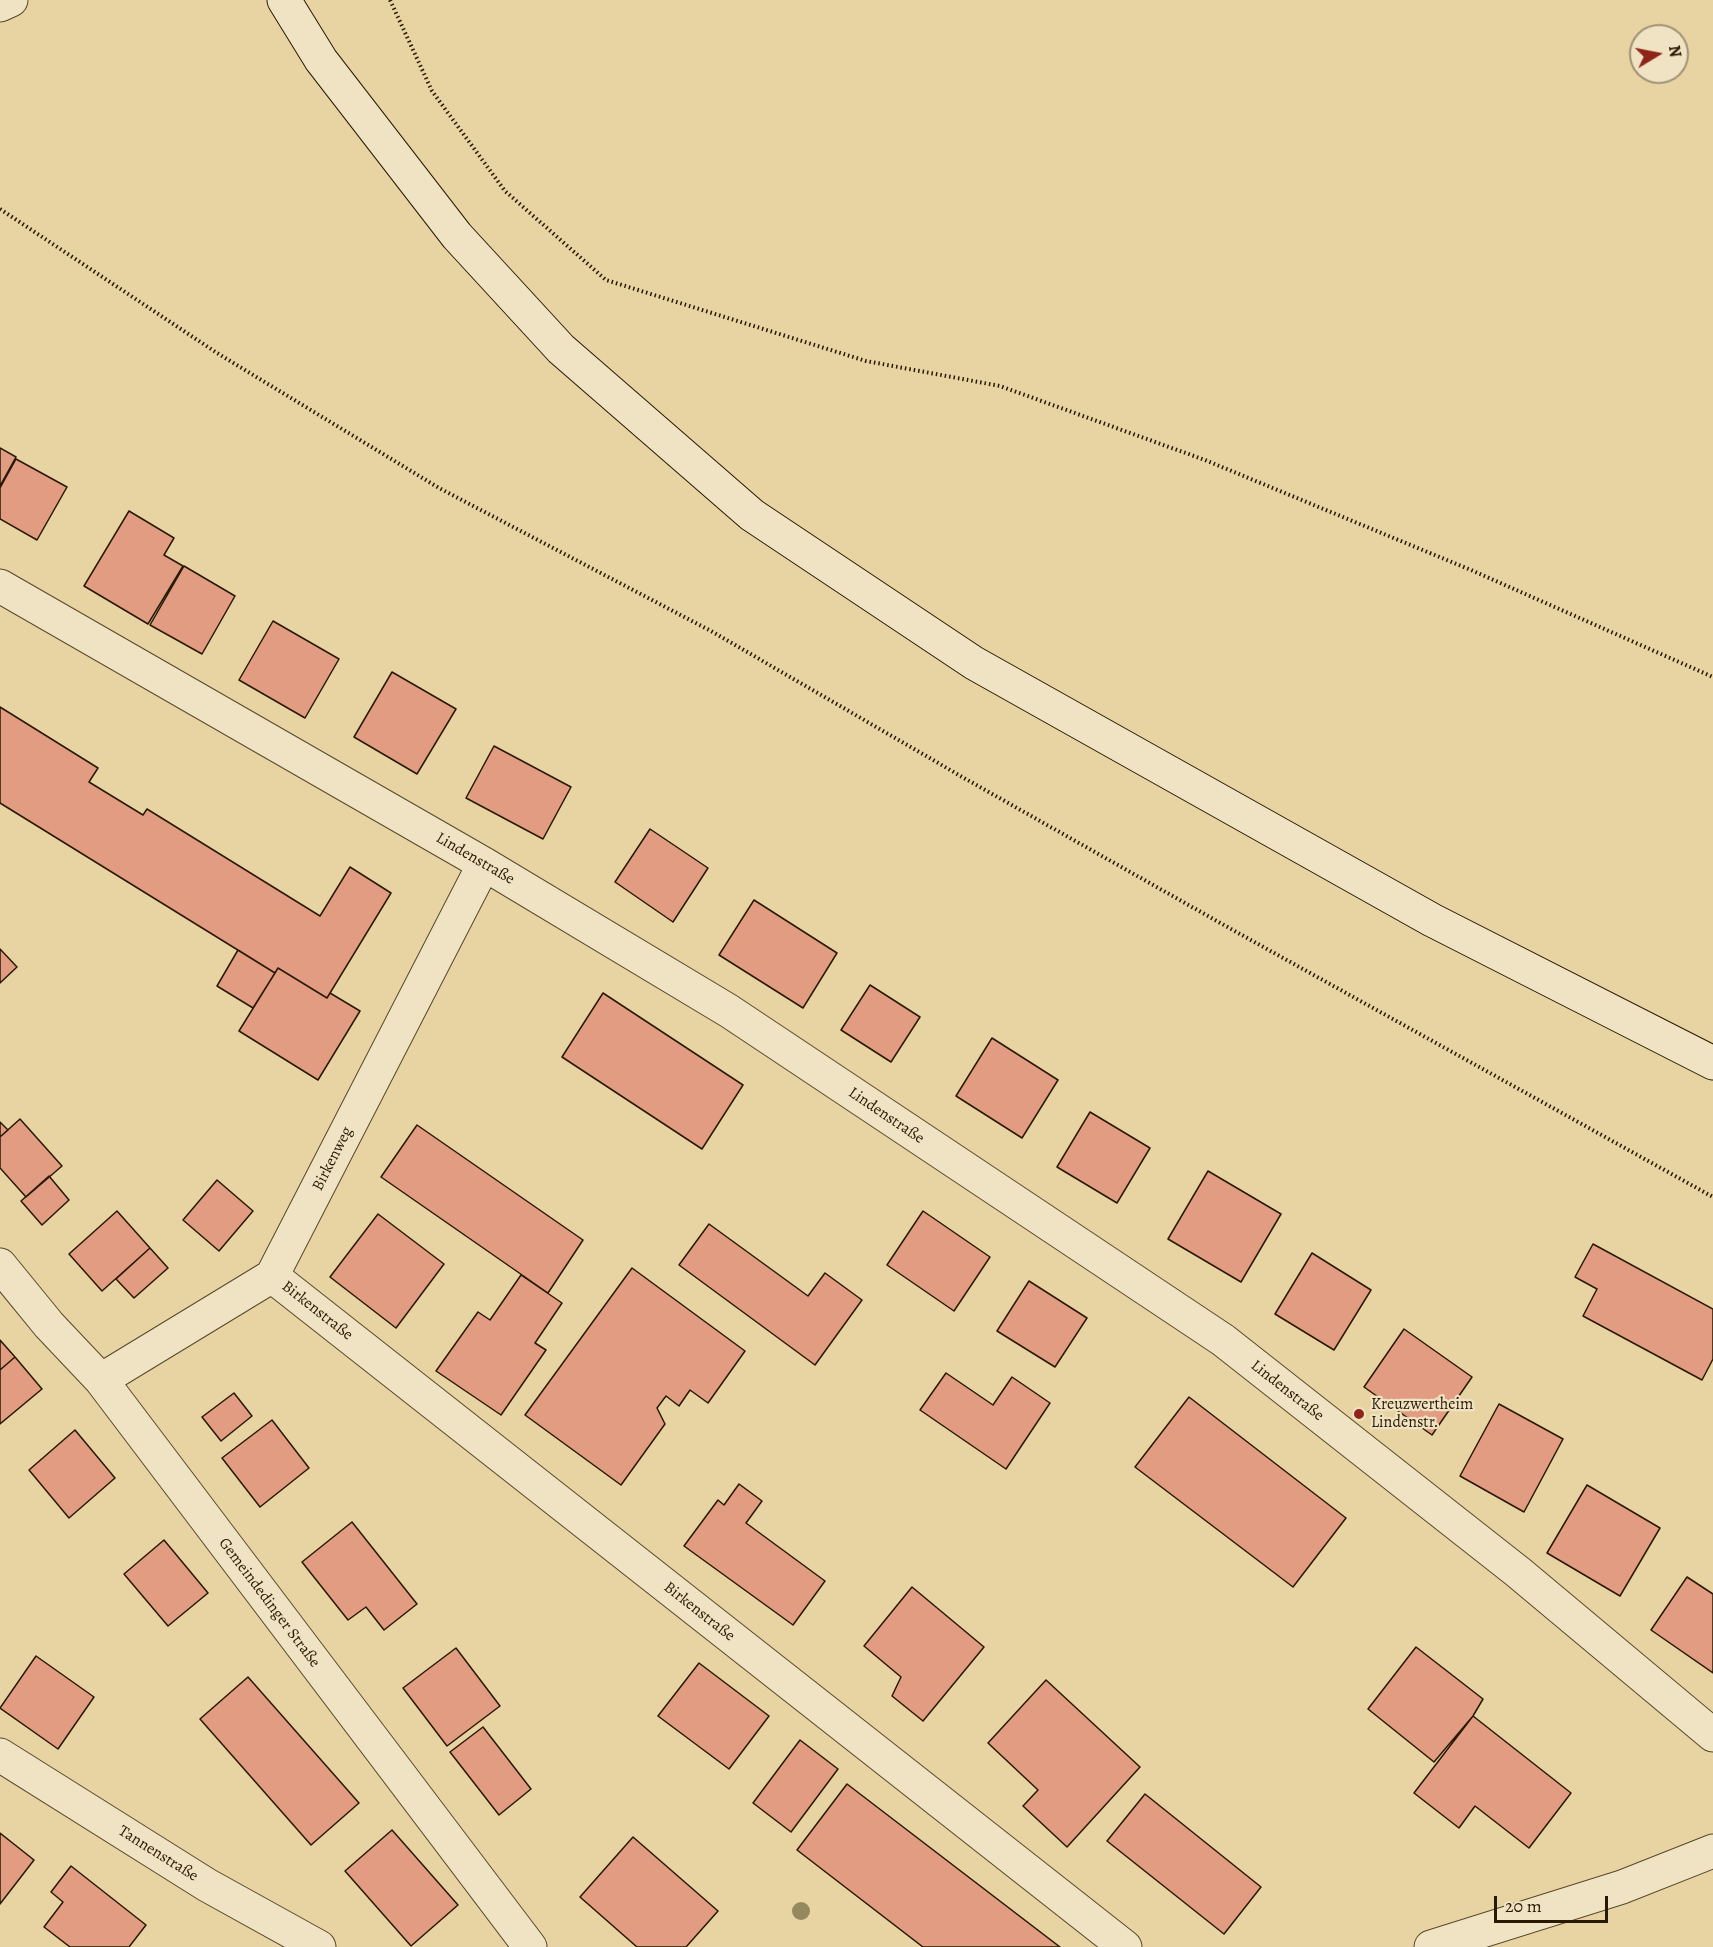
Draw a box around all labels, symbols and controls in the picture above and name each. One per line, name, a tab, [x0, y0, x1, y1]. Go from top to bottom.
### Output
north arrow	[1629, 24, 1689, 84]
text: N	[1663, 44, 1687, 59]
street label: Lindenstraße	[432, 829, 518, 889]
street label: Lindenstraße	[844, 1084, 928, 1148]
street label: Birkenweg	[309, 1124, 357, 1194]
street label: Birkenstraße	[277, 1277, 357, 1345]
street label: Lindenstraße	[1247, 1356, 1327, 1426]
place label: Kreuzwertheim Lindenstr.	[1371, 1395, 1473, 1433]
marker: Kreuzwertheim Lindenstr.	[1352, 1407, 1366, 1421]
street label: Gemeindedinger Straße	[214, 1534, 324, 1672]
street label: Birkenstraße	[659, 1578, 739, 1646]
street label: Tannenstraße	[114, 1822, 202, 1886]
scale bar	[1497, 1884, 1611, 1922]
text: 20 m	[1505, 1894, 1542, 1918]

